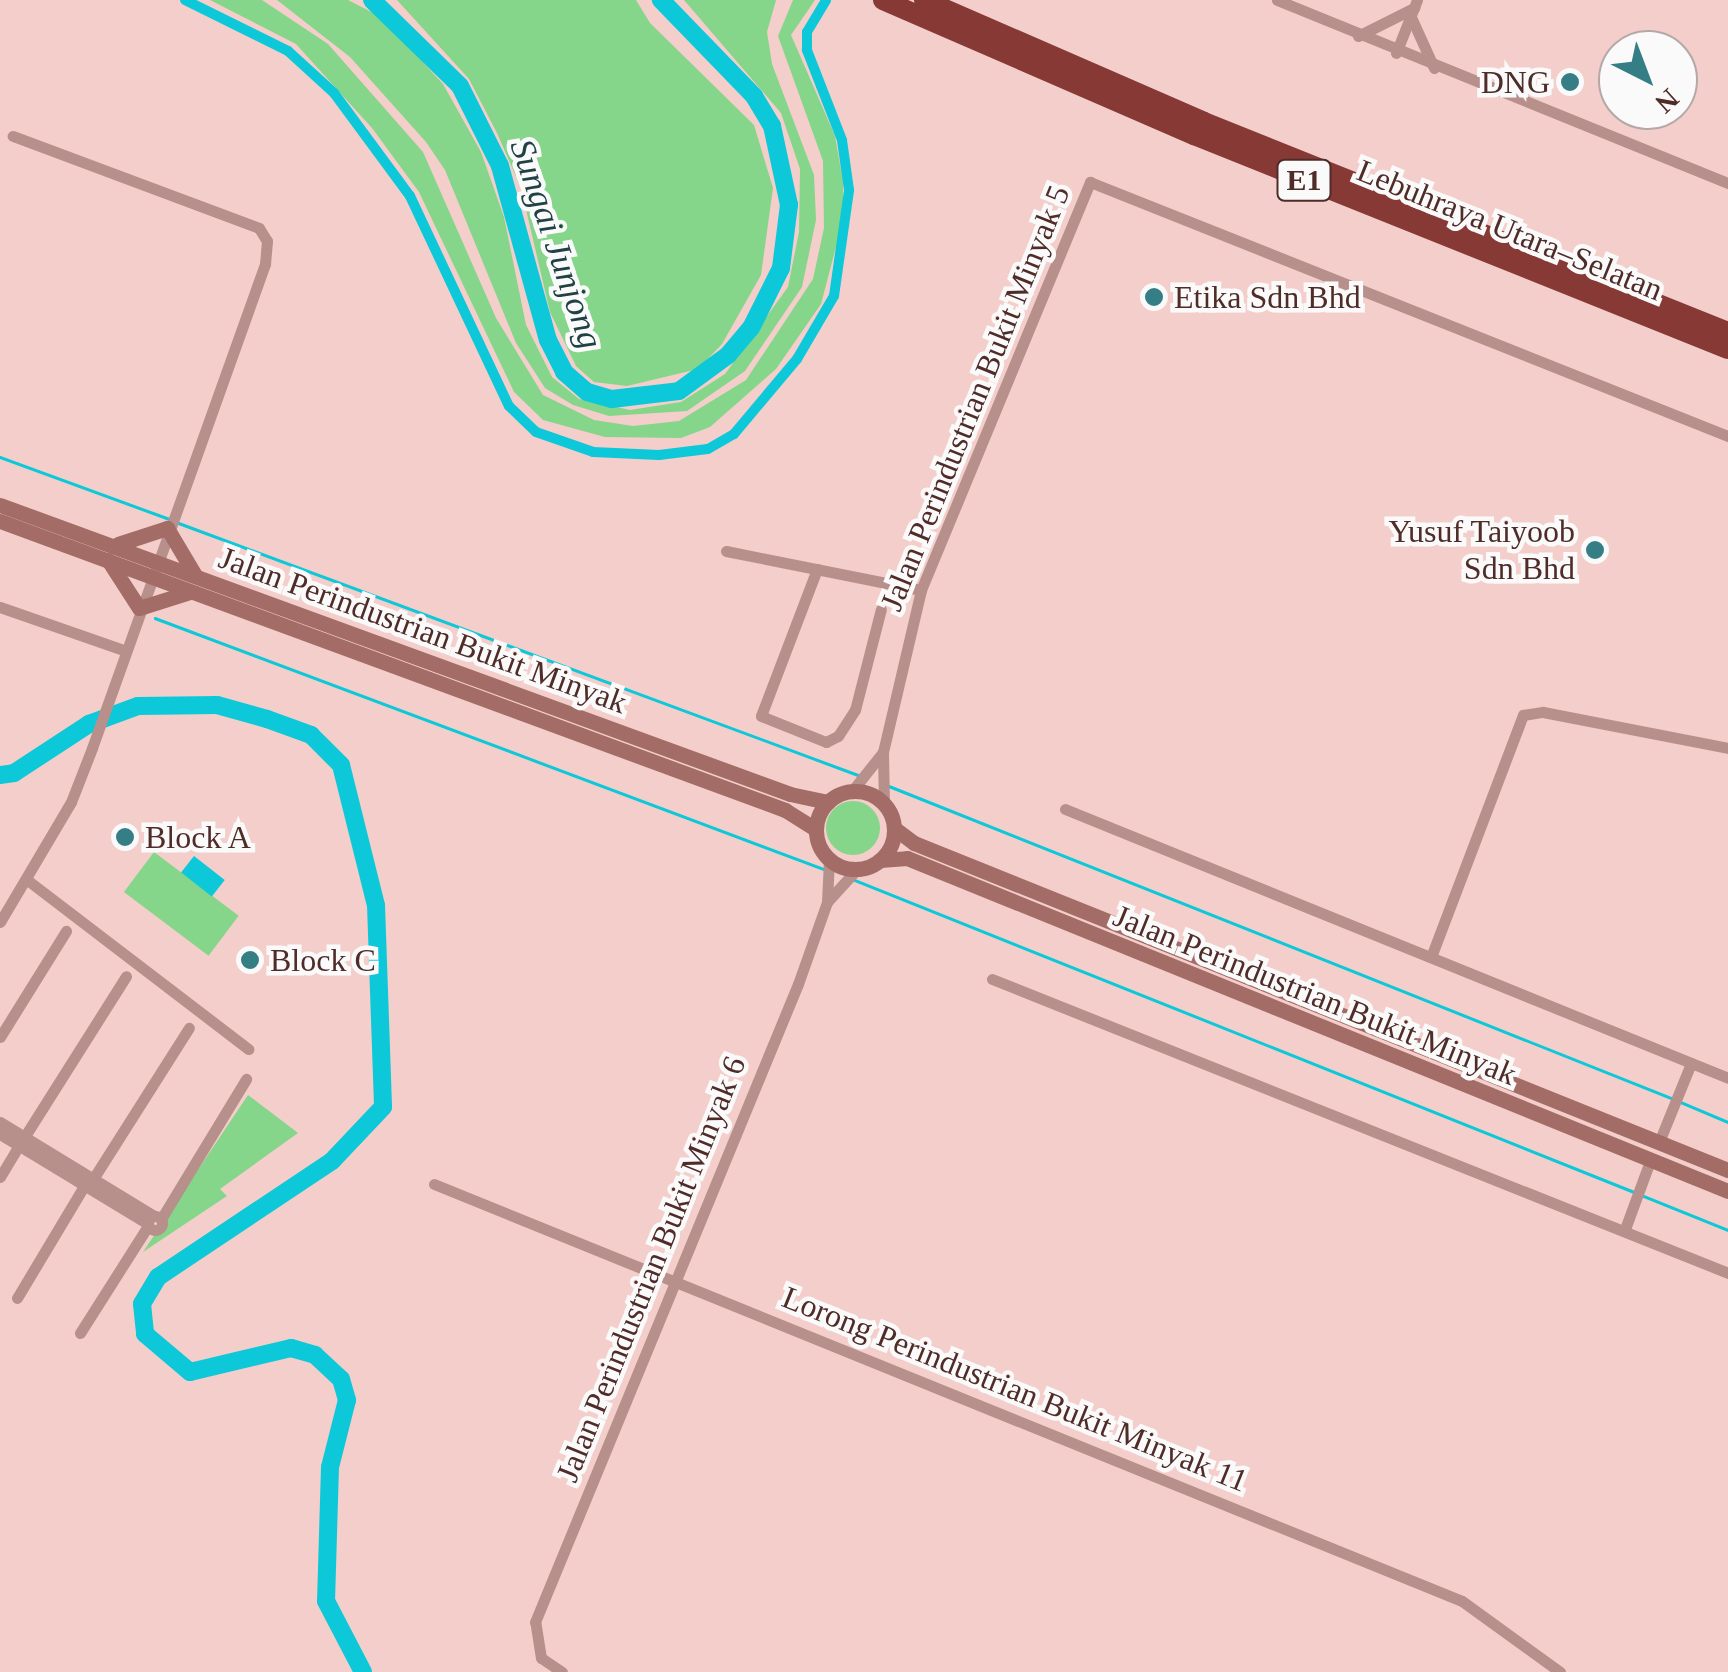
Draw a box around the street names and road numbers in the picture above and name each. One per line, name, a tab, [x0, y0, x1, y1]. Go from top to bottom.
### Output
street label: Lebuhraya Utara–Selatan	[1352, 151, 1668, 309]
road number: E1	[1274, 155, 1334, 205]
street label: Jalan Perindustrian Bukit Minyak 5	[872, 180, 1078, 616]
street label: Jalan Perindustrian Bukit Minyak	[214, 538, 632, 722]
street label: Jalan Perindustrian Bukit Minyak	[1108, 896, 1522, 1094]
street label: Jalan Perindustrian Bukit Minyak 6	[548, 1051, 754, 1487]
street label: Lorong Perindustrian Bukit Minyak 11	[777, 1278, 1253, 1500]

